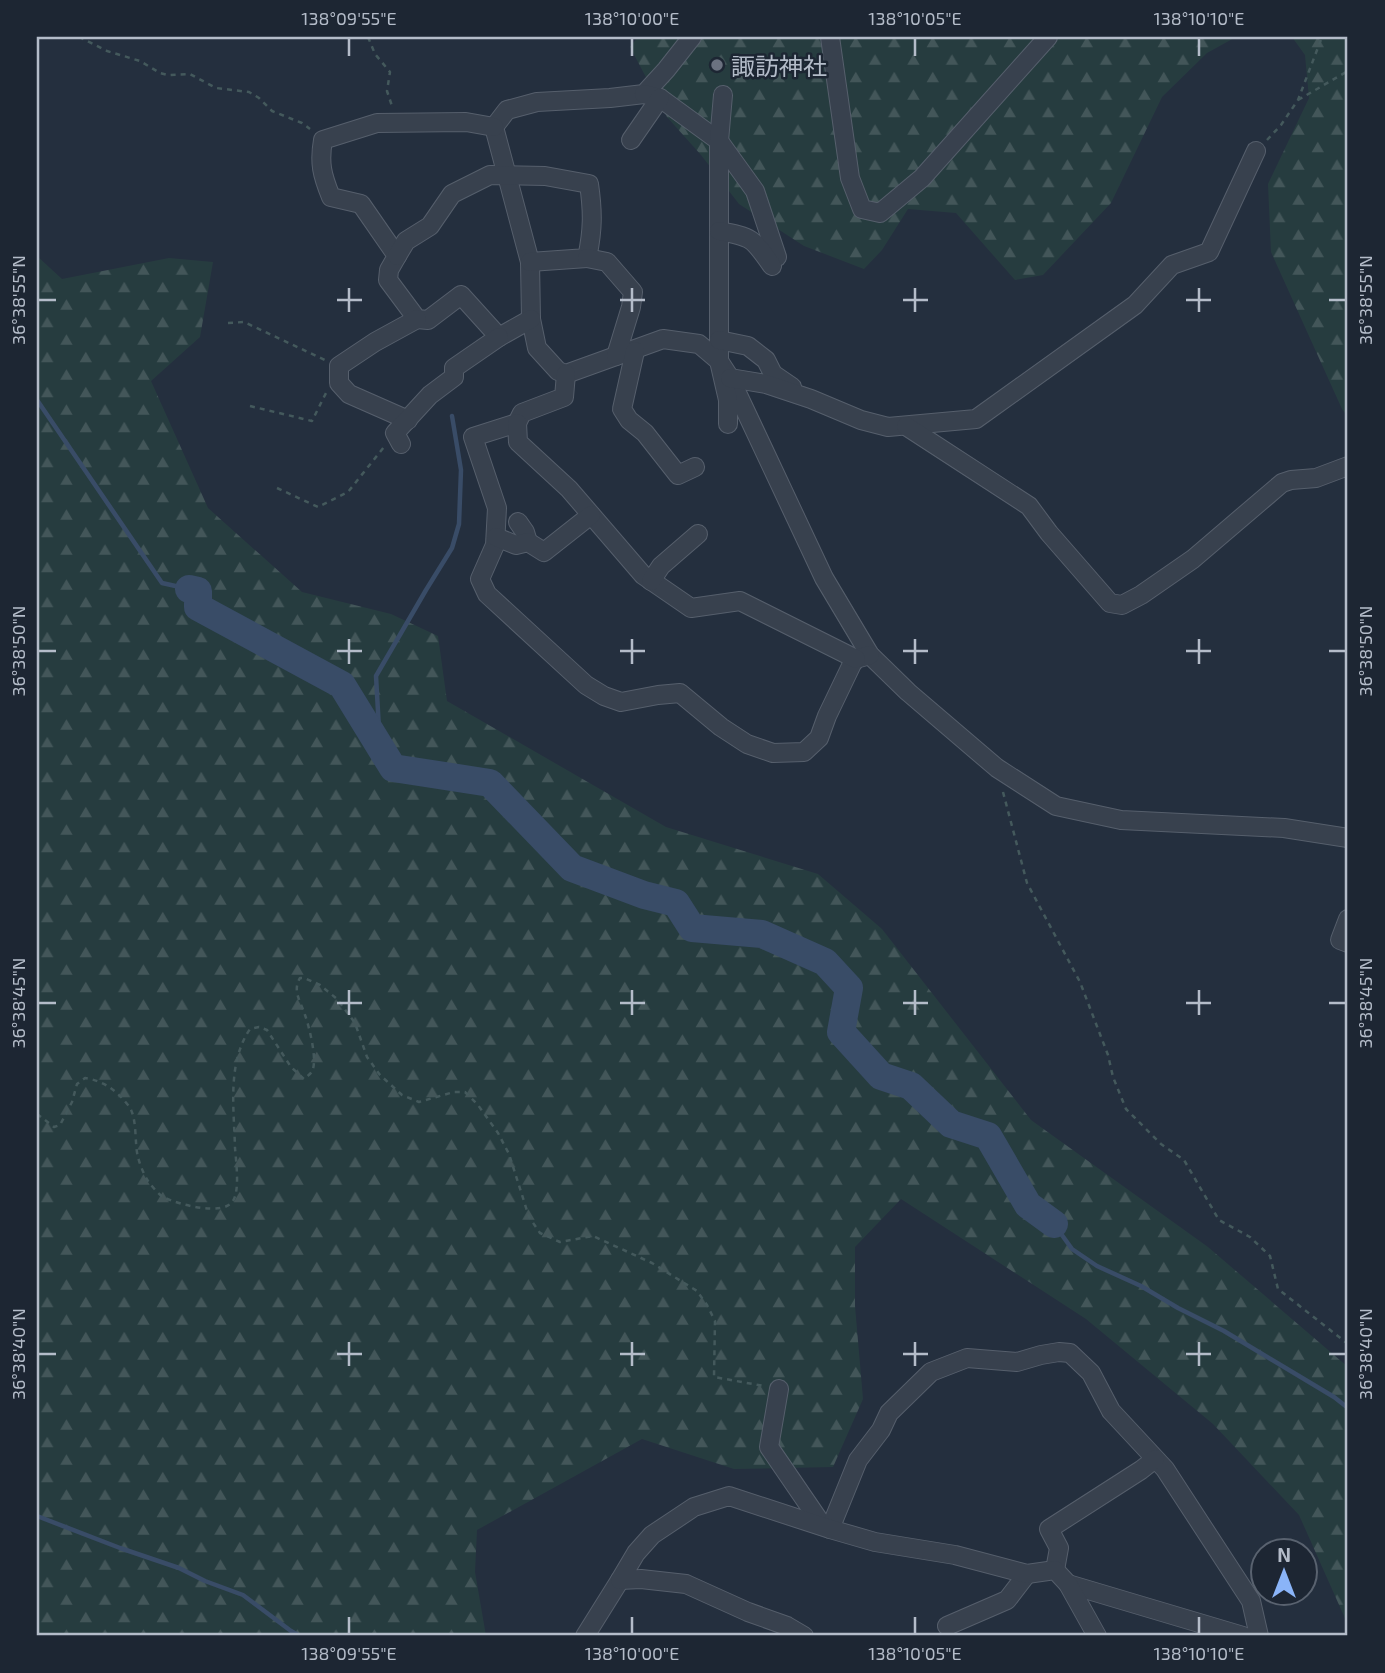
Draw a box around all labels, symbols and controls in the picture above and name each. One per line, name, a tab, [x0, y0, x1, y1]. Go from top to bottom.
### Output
text: 138°09'55"E	[301, 7, 397, 29]
text: 138°10'00"E	[585, 7, 679, 29]
text: 138°10'05"E	[868, 7, 962, 29]
text: 138°10'10"E	[1154, 7, 1244, 29]
place label: 諏訪神社	[731, 51, 827, 80]
marker: 諏訪神社	[709, 57, 725, 73]
text: 36°38'55"N	[7, 255, 29, 345]
text: 36°38'55"N	[1354, 255, 1376, 345]
text: 36°38'50"N	[7, 605, 29, 697]
text: 36°38'50"N	[1354, 605, 1376, 697]
text: 36°38'45"N	[7, 958, 29, 1048]
text: 36°38'45"N	[1354, 958, 1376, 1048]
text: 36°38'40"N	[7, 1308, 29, 1400]
text: 36°38'40"N	[1354, 1308, 1376, 1400]
north arrow	[1248, 1536, 1318, 1606]
text: N	[1277, 1543, 1291, 1566]
text: 138°09'55"E	[301, 1642, 397, 1664]
text: 138°10'00"E	[585, 1642, 679, 1664]
text: 138°10'05"E	[868, 1642, 962, 1664]
text: 138°10'10"E	[1154, 1642, 1244, 1664]

